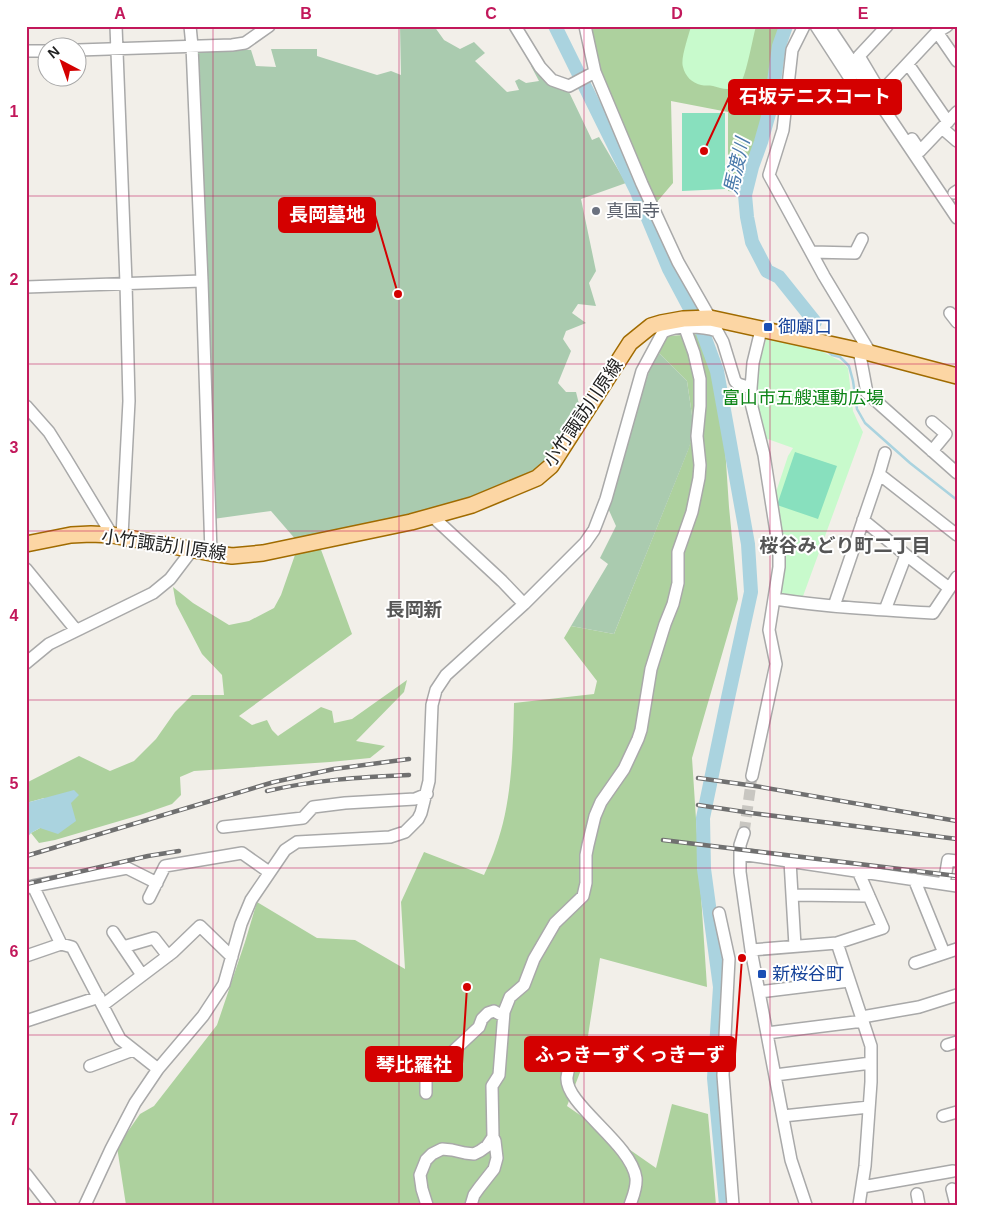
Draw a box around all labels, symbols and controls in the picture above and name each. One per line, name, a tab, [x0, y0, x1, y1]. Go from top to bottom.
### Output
text: A	[114, 5, 126, 22]
text: B	[300, 5, 312, 22]
text: C	[485, 5, 497, 22]
text: D	[671, 5, 683, 22]
text: E	[858, 5, 869, 22]
north arrow	[38, 38, 88, 88]
text: N	[44, 43, 63, 62]
callout: 石坂テニスコート	[729, 80, 901, 114]
text: 石坂テニスコート	[739, 86, 891, 107]
text: 1	[10, 103, 19, 120]
water label: 馬渡川	[720, 134, 754, 196]
callout: 長岡墓地	[279, 198, 375, 232]
place label: 真国寺	[606, 201, 660, 221]
text: 長岡墓地	[289, 204, 365, 225]
marker: 真国寺	[590, 205, 602, 217]
text: 2	[10, 271, 19, 288]
place label: 御廟口	[778, 317, 832, 337]
marker: 御廟口	[762, 321, 774, 333]
street label: 小竹諏訪川原線	[539, 355, 627, 471]
park label: 富山市五艘運動広場	[722, 388, 884, 408]
text: 3	[10, 439, 19, 456]
street label: 小竹諏訪川原線	[100, 526, 228, 564]
district label: 桜谷みどり町二丁目	[759, 535, 931, 556]
district label: 長岡新	[385, 599, 443, 620]
text: 4	[10, 607, 19, 624]
text: 5	[10, 775, 19, 792]
text: 6	[10, 943, 19, 960]
place label: 新桜谷町	[772, 964, 844, 984]
marker: 新桜谷町	[756, 968, 768, 980]
callout: ふっきーずくっきーず	[525, 1037, 735, 1071]
text: ふっきーずくっきーず	[535, 1044, 725, 1065]
callout: 琴比羅社	[366, 1047, 462, 1081]
text: 琴比羅社	[376, 1054, 452, 1075]
text: 7	[10, 1111, 19, 1128]

